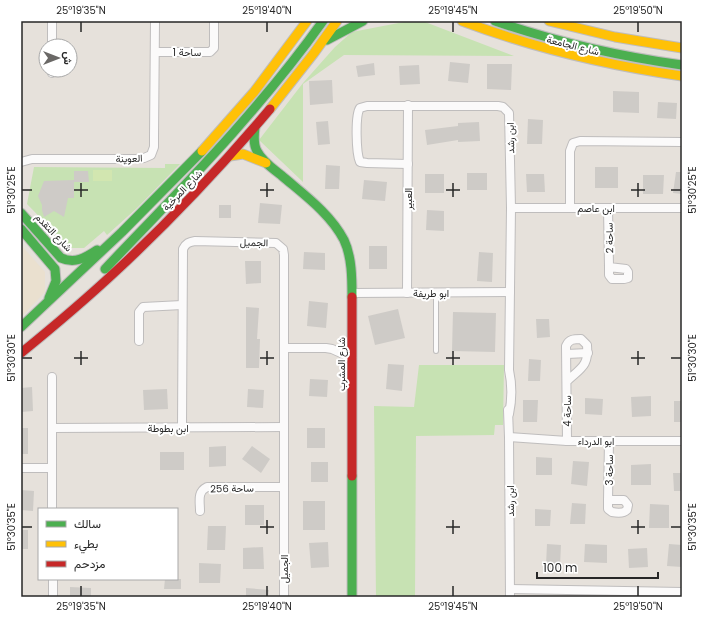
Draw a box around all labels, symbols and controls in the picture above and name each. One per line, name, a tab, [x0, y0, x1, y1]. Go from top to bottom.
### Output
text: 25°19'35"N	[56, 3, 106, 18]
text: 25°19'40"N	[242, 3, 292, 18]
text: 25°19'45"N	[428, 3, 478, 18]
text: 25°19'50"N	[613, 3, 663, 18]
street label: شارع الجامعة	[545, 32, 601, 59]
north arrow	[38, 38, 78, 78]
street label: ساحة 1	[173, 45, 201, 60]
text: ش	[60, 51, 76, 65]
street label: ابن رشد	[503, 122, 518, 154]
street label: العوينة	[115, 151, 143, 166]
text: 51°30'25"E	[4, 166, 19, 214]
street label: شارع المرخية	[159, 166, 206, 214]
text: 51°30'25"E	[685, 166, 700, 214]
street label: العبير	[401, 188, 416, 211]
street label: ابن عاصم	[577, 201, 615, 216]
street label: شارع التقدم	[32, 210, 76, 255]
street label: ساحة 2	[602, 222, 617, 254]
street label: الجميل	[240, 235, 268, 250]
street label: ابو طريفة	[413, 286, 449, 301]
text: 51°30'30"E	[4, 334, 19, 382]
text: 51°30'30"E	[685, 334, 700, 382]
street label: شارع المشرب	[334, 337, 349, 391]
street label: ساحة 4	[560, 395, 575, 427]
street label: ابن بطوطة	[148, 421, 189, 436]
street label: ابو الدرداء	[578, 434, 614, 449]
street label: ساحة 3	[602, 454, 617, 485]
street label: ساحة 256	[210, 481, 254, 496]
street label: ابن رشد	[503, 486, 518, 517]
text: 51°30'35"E	[4, 503, 19, 551]
text: 51°30'35"E	[685, 503, 700, 551]
legend	[38, 508, 178, 580]
text: سالك	[74, 515, 101, 532]
text: بطيء	[74, 535, 98, 554]
scale bar	[537, 554, 658, 580]
text: مزدحم	[74, 555, 105, 572]
street label: الجميل	[277, 555, 292, 583]
text: 100 m	[543, 559, 577, 576]
text: 25°19'35"N	[56, 599, 106, 614]
text: 25°19'40"N	[242, 599, 292, 614]
text: 25°19'45"N	[428, 599, 478, 614]
text: 25°19'50"N	[613, 599, 663, 614]

